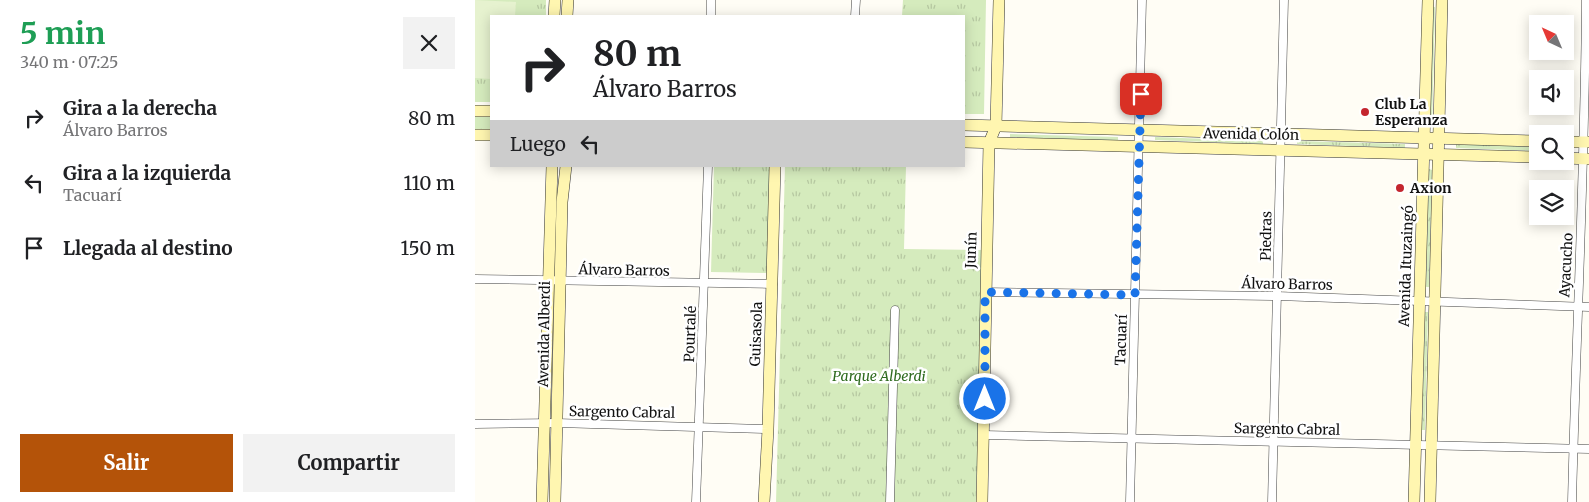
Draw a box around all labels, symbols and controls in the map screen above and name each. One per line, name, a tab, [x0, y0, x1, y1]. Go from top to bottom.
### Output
text: 5 min	[20, 14, 105, 52]
north arrow	[1529, 15, 1574, 60]
map controls	[1529, 15, 1574, 225]
button: close	[403, 17, 455, 69]
text: 80 m	[593, 32, 681, 76]
icon: right	[510, 35, 575, 100]
text: 340 m · 07:25	[20, 52, 118, 72]
button: sound	[1529, 70, 1574, 115]
pin	[1120, 73, 1162, 115]
text: Álvaro Barros	[593, 75, 737, 103]
icon: arrive	[1127, 80, 1155, 108]
place label: Club La Esperanza	[1375, 95, 1448, 129]
text: Gira a la derecha	[63, 96, 217, 120]
icon: right	[20, 104, 48, 132]
text: 80 m	[408, 106, 455, 130]
marker: Club La Esperanza	[1359, 106, 1371, 118]
text: Álvaro Barros	[63, 120, 168, 140]
street label: Avenida Colón	[1202, 124, 1299, 144]
button: search	[1529, 125, 1574, 170]
icon: left	[576, 130, 604, 158]
text: Luego	[510, 132, 566, 156]
text: Gira a la izquierda	[63, 161, 231, 185]
icon: left	[20, 169, 48, 197]
text: 110 m	[404, 171, 455, 195]
place label: Axion	[1409, 179, 1452, 197]
button: layers	[1529, 180, 1574, 225]
marker: Axion	[1394, 182, 1406, 194]
text: Tacuarí	[63, 185, 122, 205]
street label: Avenida Ituzaingó	[1395, 205, 1417, 328]
street label: Piedras	[1257, 211, 1275, 261]
street label: Junín	[961, 231, 981, 270]
street label: Ayacucho	[1555, 232, 1577, 299]
icon: arrive	[20, 234, 48, 262]
text: Llegada al destino	[63, 236, 233, 260]
text: 150 m	[401, 236, 455, 260]
street label: Álvaro Barros	[577, 260, 670, 280]
street label: Álvaro Barros	[1240, 274, 1333, 294]
street label: Avenida Alberdi	[534, 280, 554, 388]
street label: Guisasola	[746, 301, 766, 367]
street label: Pourtalé	[680, 305, 700, 363]
street label: Tacuarí	[1111, 314, 1131, 366]
park label: Parque Alberdi	[832, 367, 926, 385]
position arrow	[958, 372, 1010, 424]
street label: Sargento Cabral	[569, 402, 676, 422]
street label: Sargento Cabral	[1234, 419, 1341, 439]
button: Salir	[20, 434, 233, 492]
button: Compartir	[243, 434, 455, 492]

